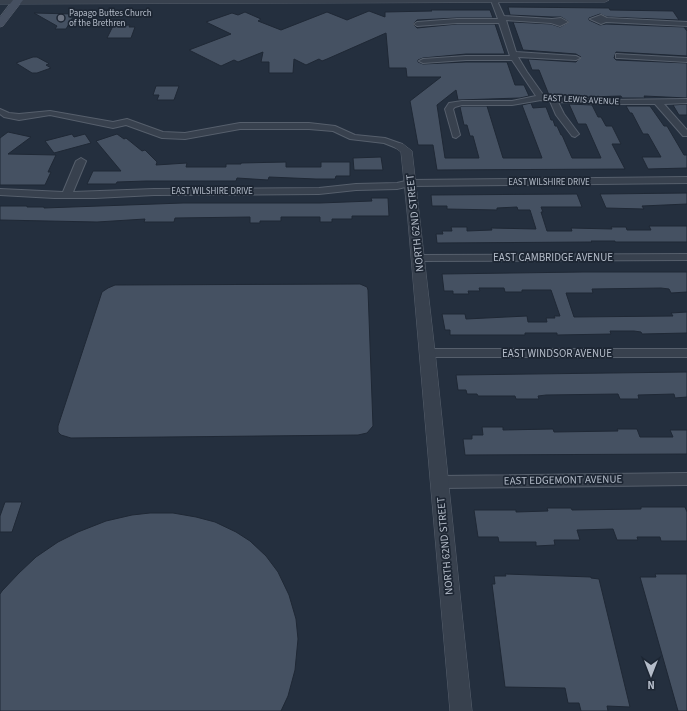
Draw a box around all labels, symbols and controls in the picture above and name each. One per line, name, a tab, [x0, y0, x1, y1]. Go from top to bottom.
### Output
place label: Papago Buttes Church of the Brethren	[69, 7, 152, 30]
marker: Papago Buttes Church of the Brethren	[56, 13, 66, 23]
street label: EAST LEWIS AVENUE	[542, 92, 620, 109]
street label: NORTH 62ND STREET	[402, 173, 428, 273]
street label: EAST WILSHIRE DRIVE	[508, 176, 590, 189]
street label: EAST WILSHIRE DRIVE	[171, 185, 253, 198]
street label: EAST CAMBRIDGE AVENUE	[493, 250, 613, 265]
street label: EAST WINDSOR AVENUE	[502, 346, 612, 361]
street label: EAST EDGEMONT AVENUE	[504, 471, 623, 489]
street label: NORTH 62ND STREET	[433, 496, 457, 596]
north arrow	[631, 655, 671, 695]
text: N	[647, 677, 655, 692]

